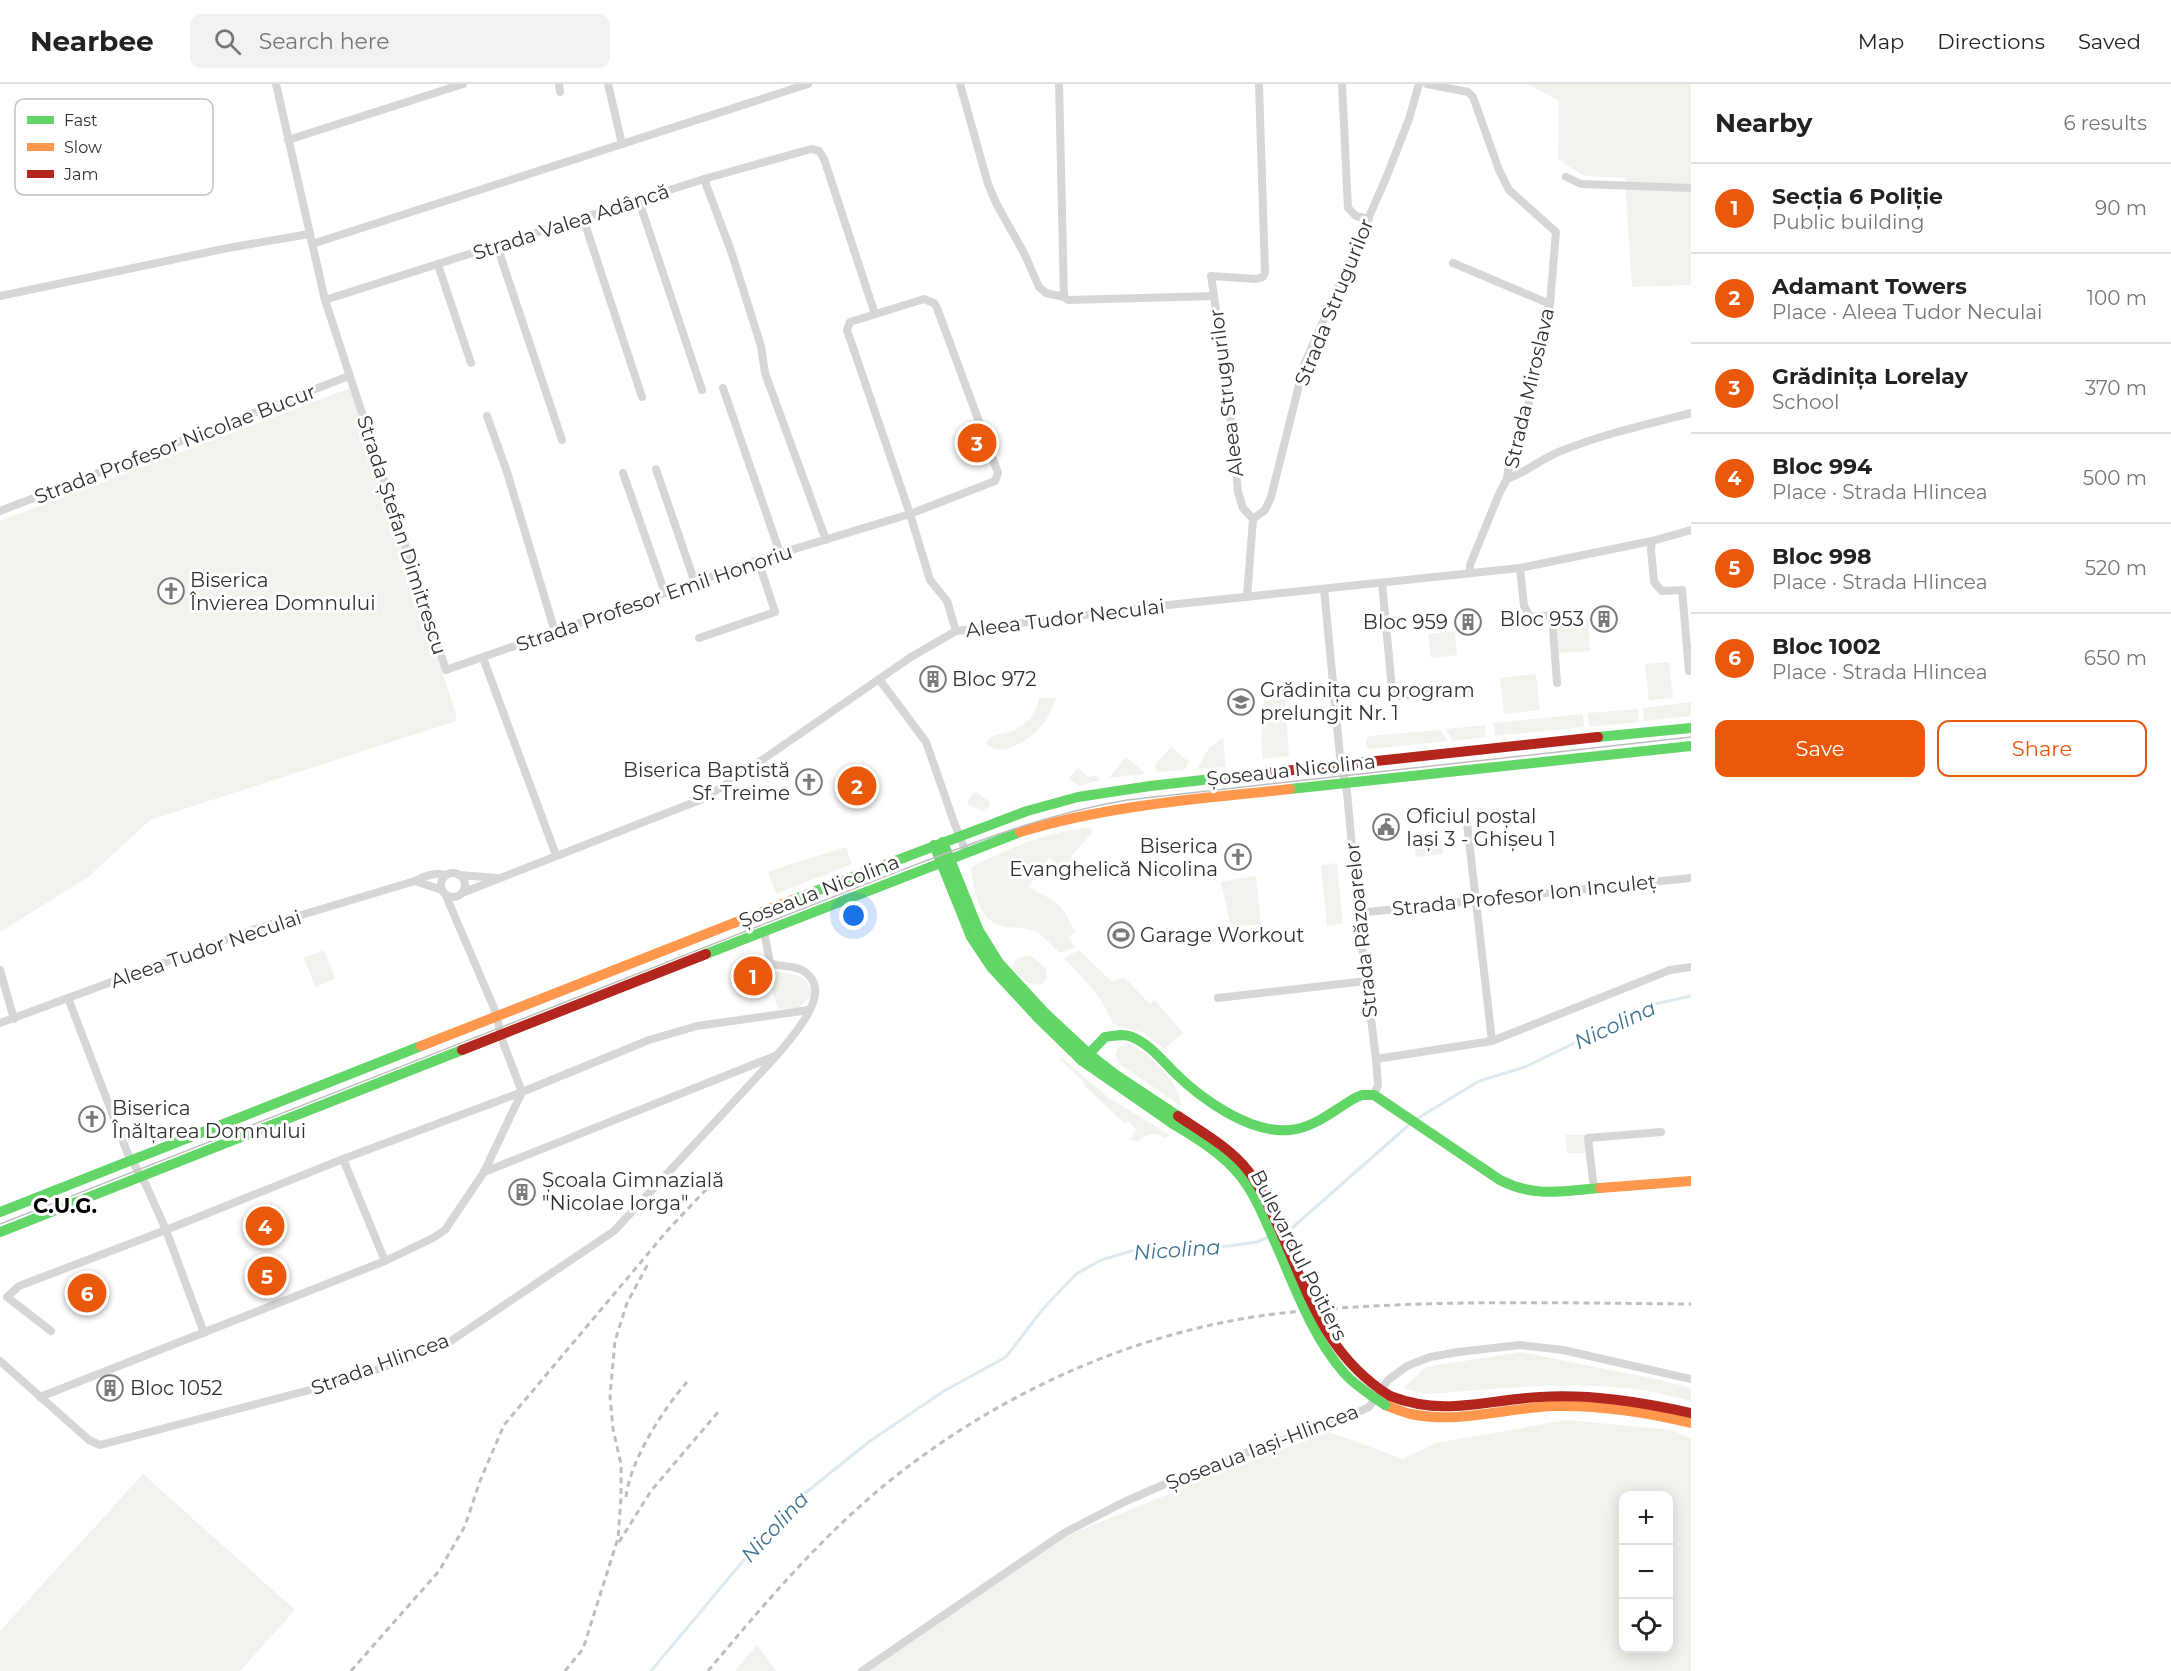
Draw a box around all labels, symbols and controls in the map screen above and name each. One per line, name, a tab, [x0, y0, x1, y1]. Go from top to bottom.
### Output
search box	[190, 14, 610, 68]
text: Nearbee	[30, 24, 154, 58]
icon: search	[211, 25, 244, 58]
text: Search here	[259, 28, 390, 55]
text: Map	[1858, 29, 1904, 54]
text: Directions	[1937, 29, 2045, 54]
text: Saved	[2078, 29, 2141, 54]
legend	[15, 99, 213, 195]
text: Nearby	[1715, 107, 1812, 139]
text: Fast	[64, 111, 98, 130]
text: 6 results	[2063, 111, 2147, 135]
text: Slow	[64, 138, 102, 157]
text: Jam	[63, 165, 98, 184]
street label: Strada Valea Adâncă	[470, 179, 672, 265]
text: Secția 6 Poliție	[1772, 183, 1943, 210]
text: 1	[1731, 196, 1738, 220]
text: 90 m	[2095, 196, 2147, 220]
text: Public building	[1772, 210, 1925, 234]
street label: Strada Strugurilor	[1289, 215, 1379, 389]
text: Adamant Towers	[1772, 273, 1967, 300]
text: 2	[1729, 286, 1740, 310]
text: 100 m	[2087, 286, 2147, 310]
text: Place · Aleea Tudor Neculai	[1772, 300, 2042, 324]
street label: Strada Miroslava	[1499, 305, 1559, 471]
street label: Aleea Strugurilor	[1204, 308, 1248, 478]
text: Grădinița Lorelay	[1772, 363, 1968, 390]
text: 3	[1729, 376, 1740, 400]
text: 370 m	[2085, 376, 2147, 400]
street label: Strada Profesor Nicolae Bucur	[31, 379, 319, 509]
text: School	[1772, 390, 1839, 414]
street label: Strada Ștefan Dimitrescu	[351, 412, 452, 658]
pin: 3	[958, 420, 996, 466]
text: Bloc 994	[1772, 453, 1872, 480]
text: 4	[1728, 466, 1741, 490]
text: 500 m	[2083, 466, 2147, 490]
text: Place · Strada Hlincea	[1772, 480, 1987, 504]
street label: Strada Profesor Emil Honoriu	[513, 539, 795, 657]
text: Bloc 998	[1772, 543, 1872, 570]
text: 5	[1729, 556, 1740, 580]
text: 520 m	[2085, 556, 2147, 580]
place label: Biserica Învierea Domnului	[189, 568, 376, 615]
text: Place · Strada Hlincea	[1772, 570, 1987, 594]
church icon: Biserica Învierea Domnului	[156, 576, 186, 606]
street label: Aleea Tudor Neculai	[964, 594, 1166, 642]
building icon: Bloc 953	[1589, 604, 1619, 634]
building icon: Bloc 959	[1453, 607, 1483, 637]
place label: Bloc 953	[1500, 607, 1584, 631]
place label: Bloc 959	[1363, 610, 1448, 634]
text: Bloc 1002	[1772, 633, 1880, 660]
text: 6	[1728, 646, 1741, 670]
text: 650 m	[2084, 646, 2147, 670]
text: Place · Strada Hlincea	[1772, 660, 1987, 684]
building icon: Bloc 972	[918, 664, 948, 694]
place label: Bloc 972	[952, 667, 1037, 691]
place label: Grădinița cu program prelungit Nr. 1	[1260, 678, 1475, 725]
school or university icon: Grădinița cu program prelungit Nr. 1	[1226, 687, 1256, 717]
button: Save	[1715, 720, 1925, 777]
button: Share	[1937, 720, 2147, 777]
street label: Șoseaua Nicolina	[1205, 749, 1377, 792]
place label: Biserica Baptistă Sf. Treime	[623, 758, 790, 805]
pin: 2	[838, 764, 876, 808]
church icon: Biserica Baptistă Sf. Treime	[794, 767, 824, 797]
place label: Oficiul poștal Iași 3 - Ghișeu 1	[1406, 804, 1556, 852]
public building icon: Oficiul poștal Iași 3 - Ghișeu 1	[1371, 812, 1401, 842]
place label: Biserica Evanghelică Nicolina	[1009, 834, 1218, 881]
street label: Strada Răzoarelor	[1340, 841, 1382, 1019]
church icon: Biserica Evanghelică Nicolina	[1223, 842, 1253, 872]
street label: Șoseaua Nicolina	[735, 849, 903, 934]
street label: Strada Profesor Ion Inculeț	[1391, 869, 1657, 922]
your location	[839, 901, 868, 930]
street label: Aleea Tudor Neculai	[107, 905, 305, 993]
sports icon: Garage Workout	[1106, 920, 1136, 950]
place label: Garage Workout	[1140, 923, 1304, 947]
pin: 1	[734, 954, 772, 998]
water label: Nicolina	[1570, 995, 1660, 1054]
place label: Biserica Înălțarea Domnului	[111, 1096, 306, 1144]
church icon: Biserica Înălțarea Domnului	[77, 1104, 107, 1134]
street label: Bulevardul Poitiers	[1245, 1166, 1353, 1345]
place label: Școala Gimnazială "Nicolae Iorga"	[542, 1168, 724, 1215]
building icon: Școala Gimnazială "Nicolae Iorga"	[507, 1177, 537, 1207]
district label: C.U.G.	[33, 1193, 97, 1218]
pin: 4	[246, 1204, 284, 1248]
water label: Nicolina	[1133, 1234, 1221, 1265]
pin: 5	[248, 1254, 286, 1298]
pin: 6	[68, 1270, 106, 1316]
street label: Strada Hlincea	[308, 1328, 452, 1400]
building icon: Bloc 1052	[95, 1373, 125, 1403]
place label: Bloc 1052	[130, 1376, 223, 1400]
street label: Șoseaua Iași-Hlincea	[1162, 1399, 1362, 1496]
water label: Nicolina	[736, 1486, 814, 1567]
map controls	[1619, 1491, 1673, 1653]
button: +	[1619, 1491, 1673, 1545]
button: −	[1619, 1545, 1673, 1599]
button: locate	[1619, 1599, 1673, 1653]

